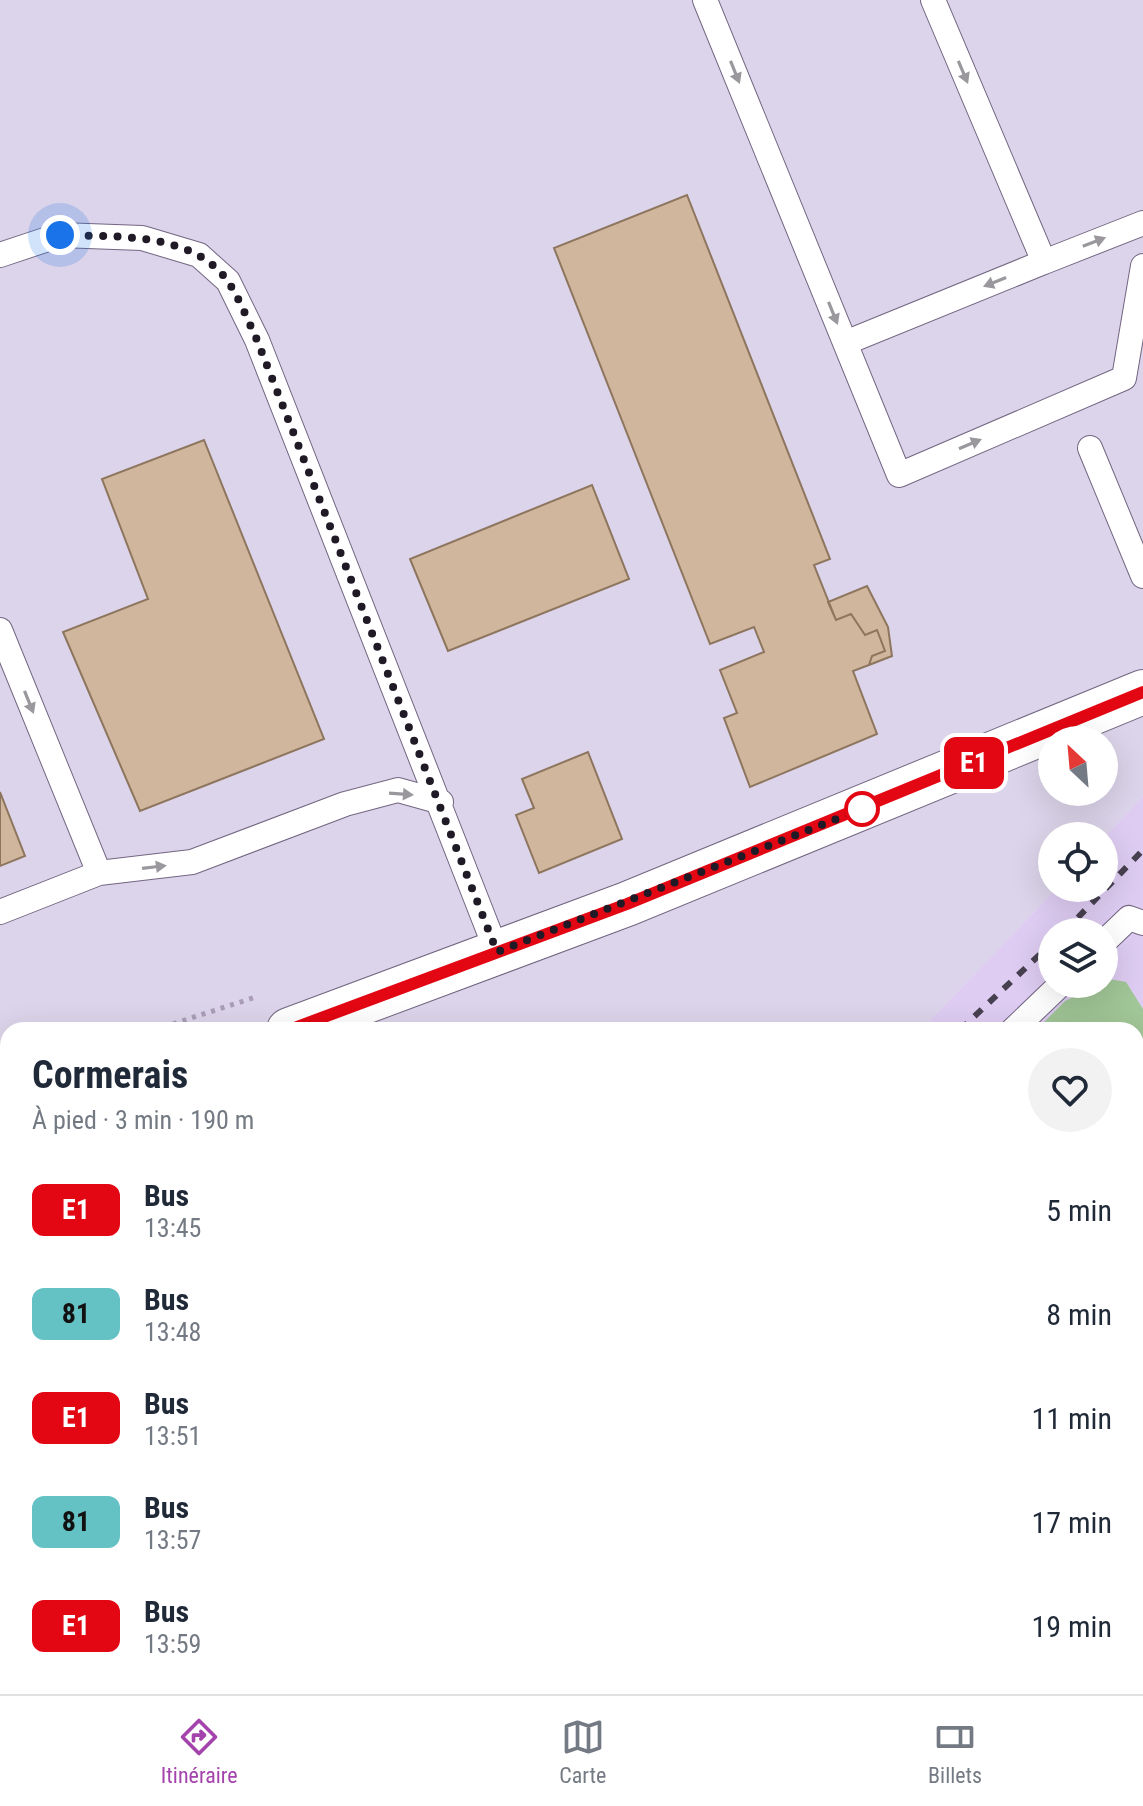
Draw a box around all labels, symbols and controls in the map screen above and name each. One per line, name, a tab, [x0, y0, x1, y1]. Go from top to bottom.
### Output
one-way arrow	[728, 60, 741, 84]
one-way arrow	[957, 60, 970, 84]
your location	[40, 215, 80, 255]
one-way arrow	[1082, 235, 1106, 248]
one-way arrow	[983, 276, 1007, 289]
one-way arrow	[826, 301, 839, 325]
one-way arrow	[958, 438, 982, 451]
one-way arrow	[23, 690, 36, 714]
north arrow	[1038, 726, 1118, 806]
map controls	[1038, 726, 1118, 998]
line badge: E1	[938, 737, 1010, 789]
text: E1	[960, 746, 988, 779]
one-way arrow	[389, 788, 414, 801]
unlabelled marker	[845, 792, 879, 826]
button: locate	[1038, 822, 1118, 902]
one-way arrow	[142, 860, 167, 873]
button: layers	[1038, 918, 1118, 998]
button: heart	[1028, 1048, 1112, 1132]
text: Cormerais	[32, 1053, 188, 1097]
text: À pied · 3 min · 190 m	[32, 1105, 254, 1135]
text: Bus	[144, 1178, 189, 1213]
text: E1	[62, 1193, 90, 1226]
text: 5 min	[1046, 1193, 1112, 1228]
text: 13:45	[144, 1213, 201, 1243]
text: Bus	[144, 1282, 189, 1317]
text: 81	[62, 1297, 90, 1330]
text: 8 min	[1046, 1297, 1112, 1332]
text: 13:48	[144, 1317, 201, 1347]
text: Bus	[144, 1386, 189, 1421]
text: E1	[62, 1401, 90, 1434]
text: 11 min	[1031, 1401, 1112, 1436]
text: 13:51	[144, 1421, 201, 1451]
text: Bus	[144, 1490, 189, 1525]
text: 81	[62, 1505, 90, 1538]
text: 17 min	[1031, 1505, 1112, 1540]
text: 13:57	[144, 1525, 201, 1555]
text: Bus	[144, 1594, 189, 1629]
text: E1	[62, 1609, 90, 1642]
text: 19 min	[1031, 1609, 1112, 1644]
text: 13:59	[144, 1629, 201, 1659]
tab: Itinéraire	[161, 1715, 238, 1788]
tab: Carte	[559, 1715, 606, 1788]
tab: Billets	[928, 1715, 982, 1788]

